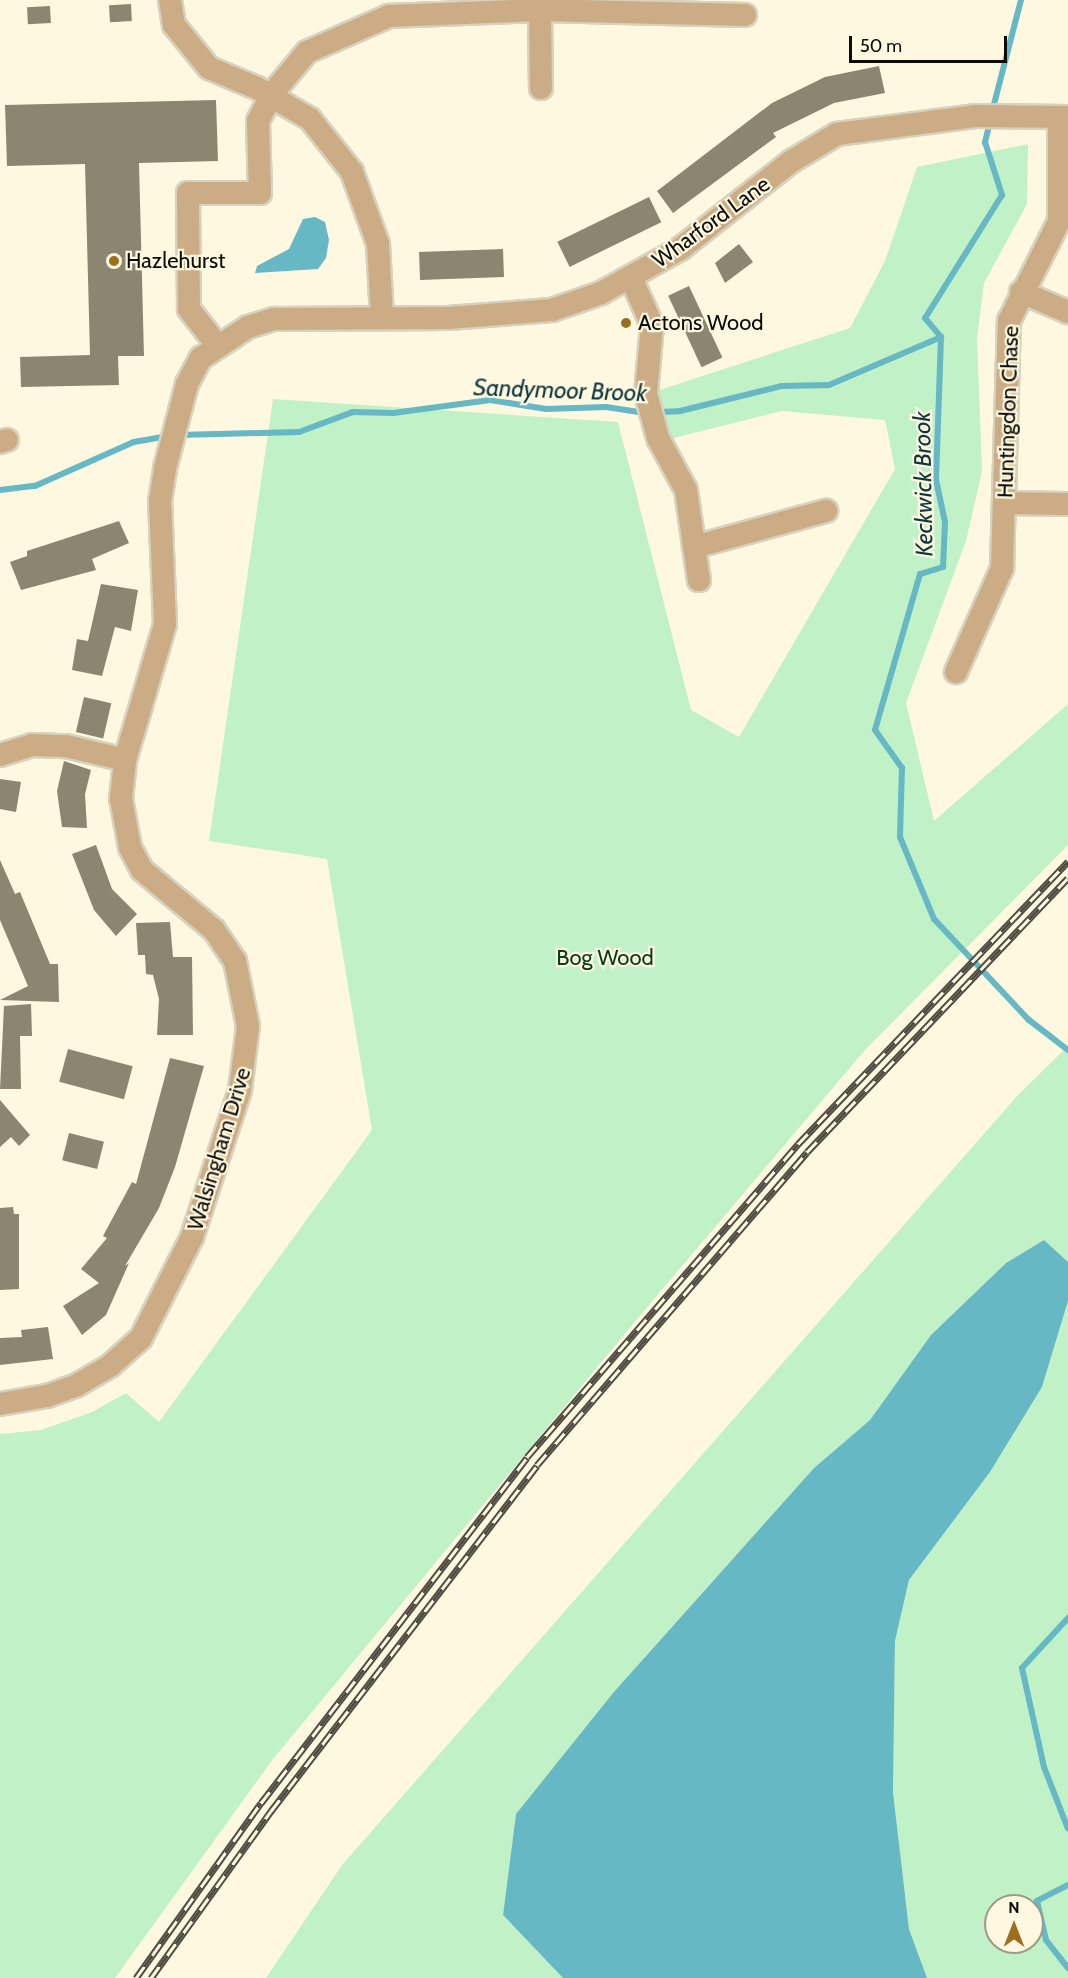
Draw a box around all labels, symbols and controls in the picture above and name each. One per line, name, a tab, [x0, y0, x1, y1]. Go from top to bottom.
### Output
scale bar	[852, 24, 1010, 62]
text: 50 m	[860, 35, 902, 57]
street label: Wharford Lane	[647, 171, 775, 273]
place label: Hazlehurst	[126, 248, 226, 274]
marker: Hazlehurst	[107, 254, 121, 268]
place label: Actons Wood	[638, 310, 763, 336]
marker: Actons Wood	[619, 316, 633, 330]
street label: Huntingdon Chase	[992, 325, 1024, 499]
water label: Sandymoor Brook	[473, 373, 647, 407]
water label: Keckwick Brook	[907, 411, 939, 557]
park label: Bog Wood	[556, 945, 654, 971]
street label: Walsingham Drive	[182, 1064, 256, 1234]
north arrow	[984, 1894, 1044, 1954]
text: N	[1008, 1898, 1020, 1917]

